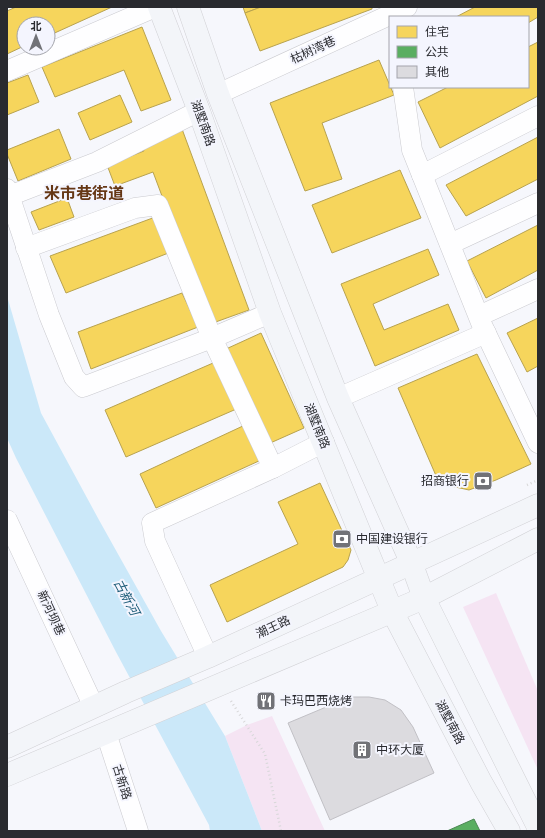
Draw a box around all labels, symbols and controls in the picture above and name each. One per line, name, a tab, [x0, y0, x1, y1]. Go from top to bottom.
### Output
north arrow	[16, 16, 56, 56]
legend	[389, 16, 529, 88]
text: 北	[31, 19, 42, 33]
text: 住宅	[425, 24, 449, 39]
street label: 枯树湾巷	[288, 33, 338, 66]
text: 公共	[425, 44, 449, 59]
text: 其他	[425, 64, 449, 79]
street label: 湖墅南路	[188, 98, 219, 148]
district label: 米市巷街道	[44, 183, 124, 203]
street label: 湖墅南路	[302, 401, 333, 451]
bank icon: 招商银行	[472, 470, 494, 492]
place label: 招商银行	[421, 473, 469, 488]
bank icon: 中国建设银行	[331, 528, 353, 550]
place label: 中国建设银行	[356, 531, 428, 546]
water label: 古新河	[110, 576, 145, 621]
street label: 新河坝巷	[35, 588, 68, 638]
street label: 潮王路	[253, 612, 292, 641]
restaurant icon: 卡玛巴西烧烤	[255, 690, 277, 712]
place label: 卡玛巴西烧烤	[280, 693, 352, 708]
street label: 湖墅南路	[433, 697, 468, 746]
building icon: 中环大厦	[351, 739, 373, 761]
place label: 中环大厦	[376, 742, 424, 757]
street label: 古新路	[110, 762, 135, 801]

